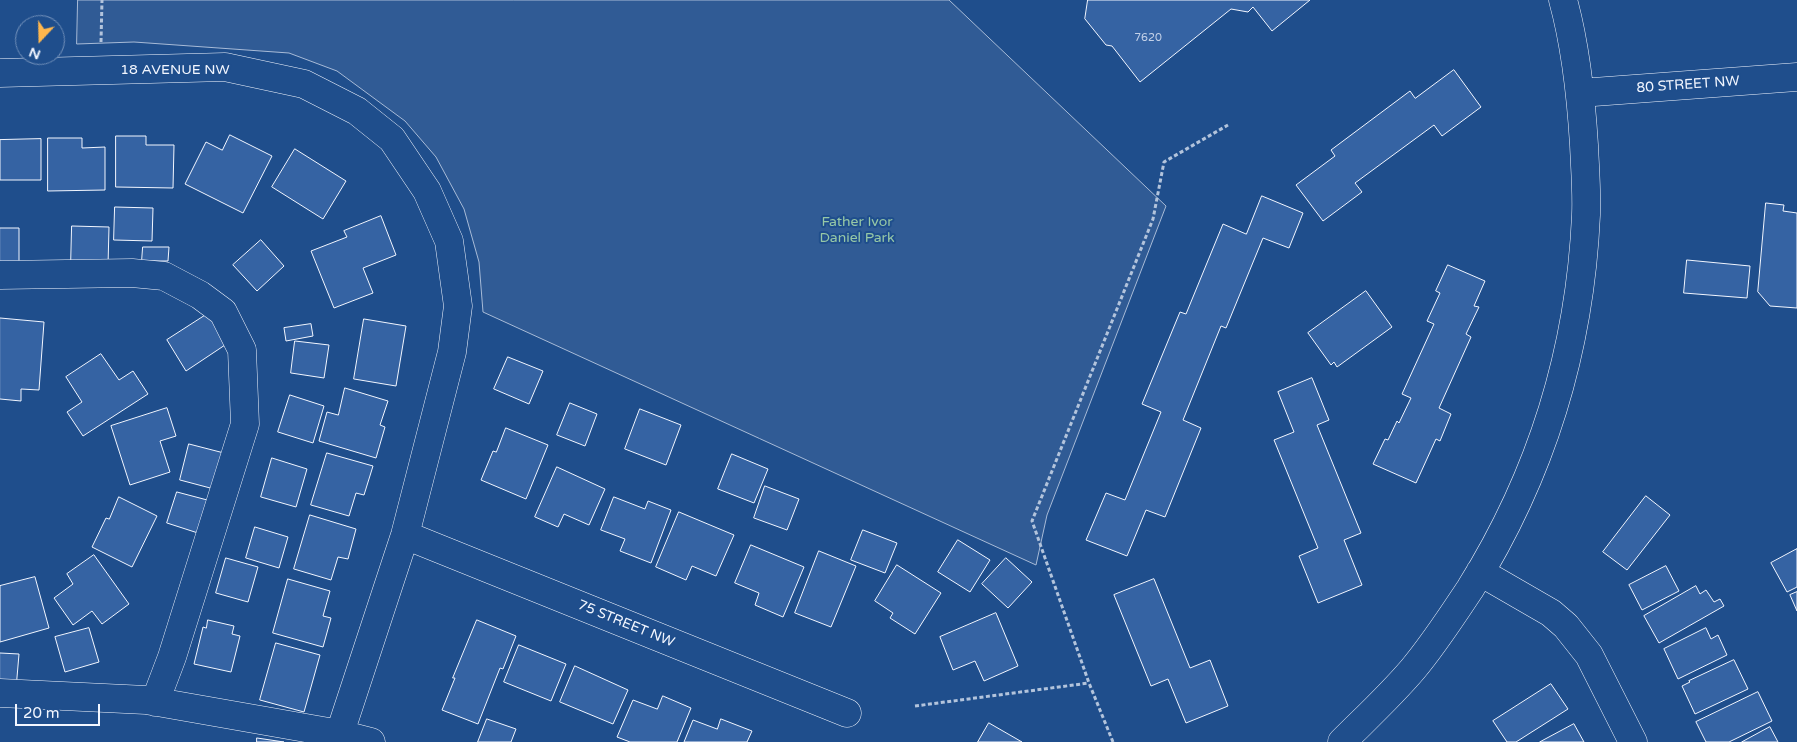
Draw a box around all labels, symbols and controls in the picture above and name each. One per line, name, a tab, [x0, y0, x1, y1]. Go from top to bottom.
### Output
north arrow	[15, 15, 65, 65]
house number: 7620	[1134, 31, 1162, 45]
text: N	[27, 44, 43, 63]
street label: 18 AVENUE NW	[120, 62, 230, 78]
street label: 80 STREET NW	[1636, 73, 1740, 97]
park label: Father Ivor Daniel Park	[819, 214, 895, 246]
street label: 75 STREET NW	[575, 597, 677, 651]
scale bar	[18, 694, 102, 726]
text: 20 m	[23, 704, 60, 722]

